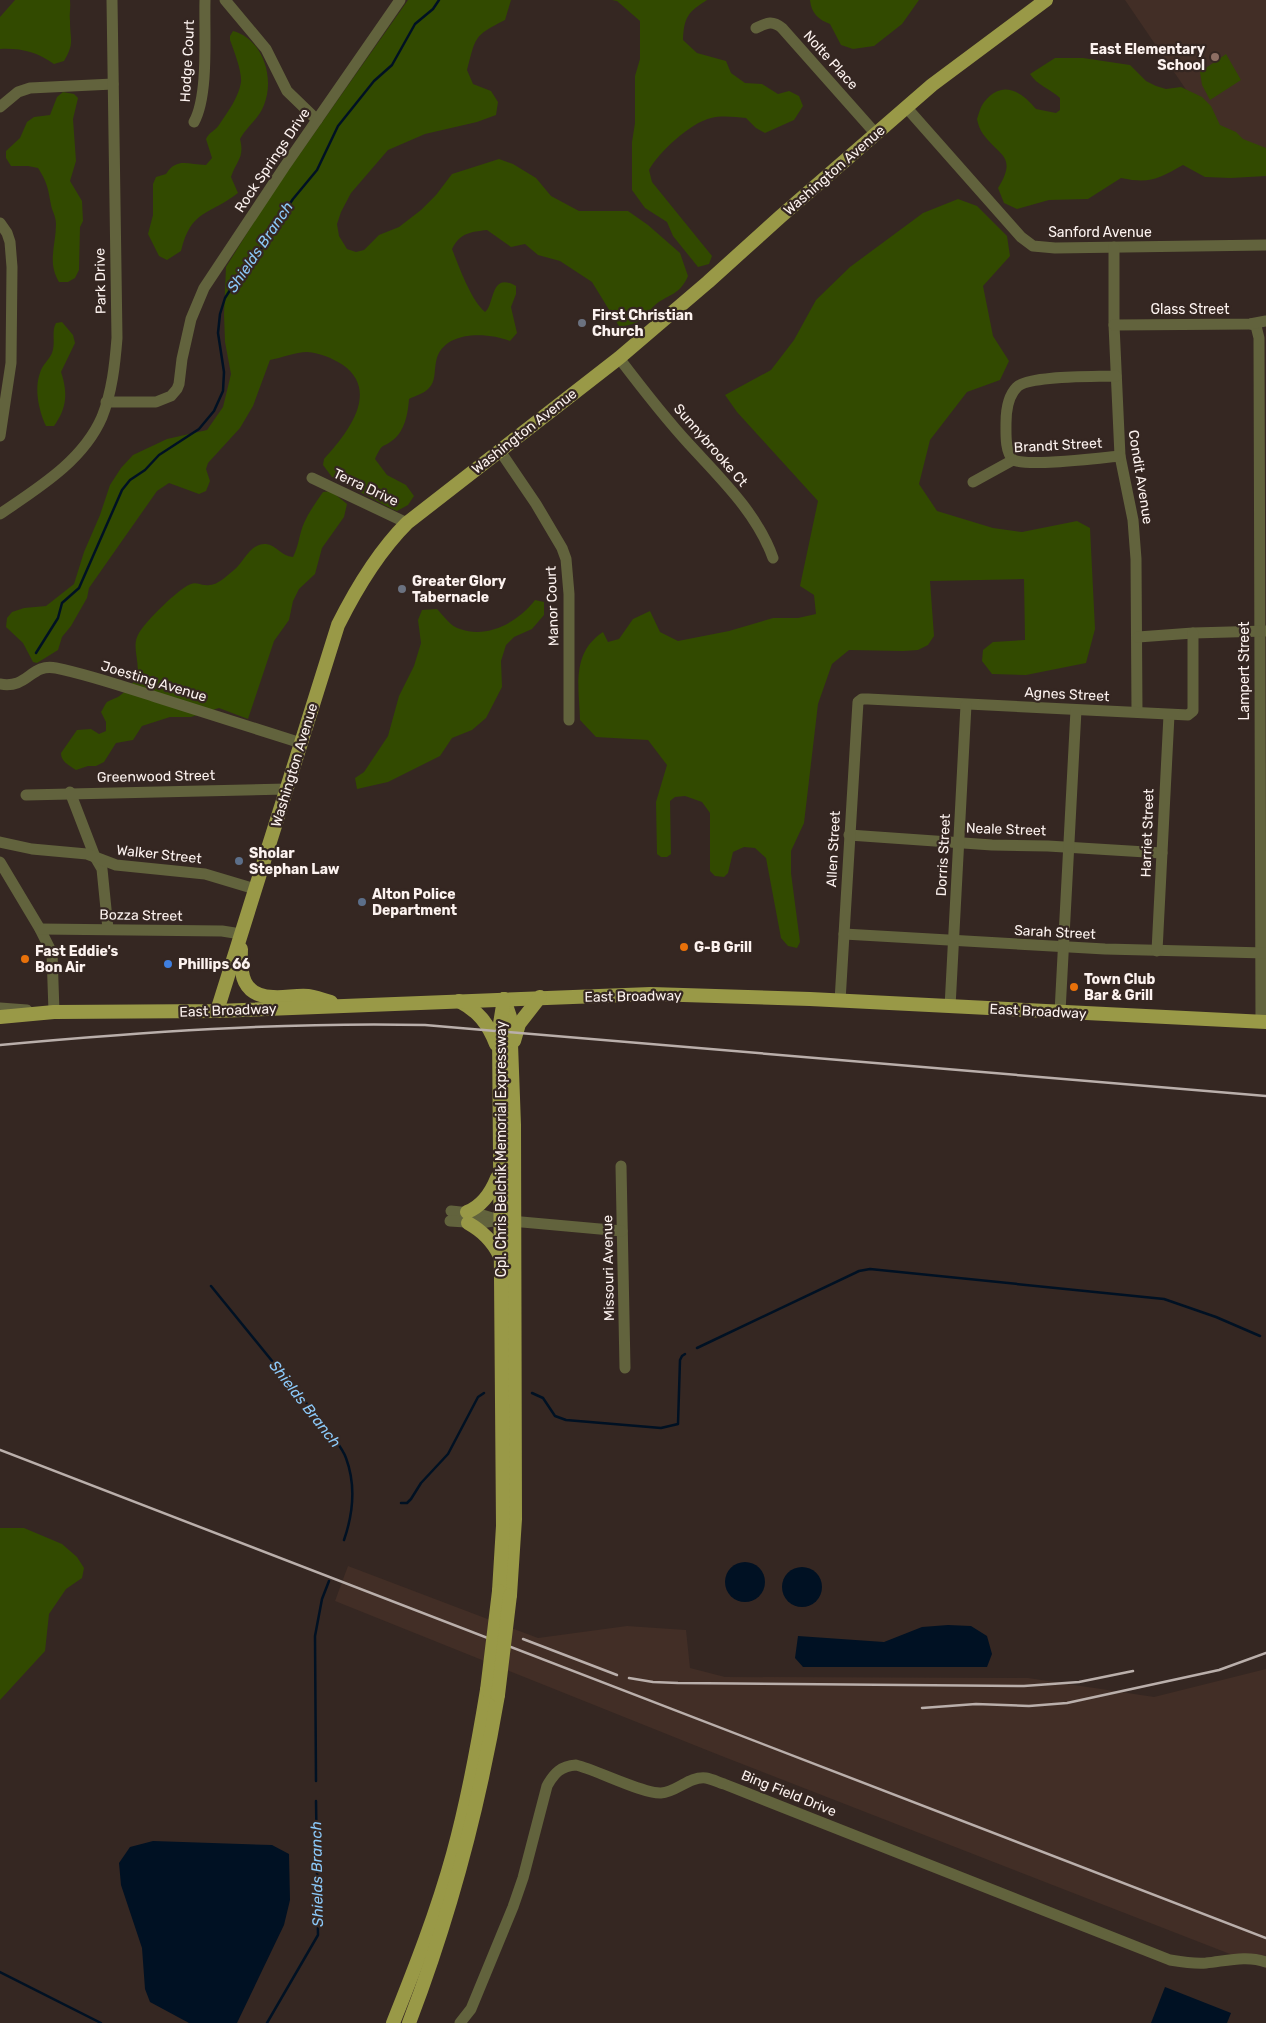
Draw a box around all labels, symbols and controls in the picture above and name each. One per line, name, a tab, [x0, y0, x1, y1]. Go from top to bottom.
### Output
street label: Hodge Court	[177, 19, 198, 103]
street label: Nolte Place	[800, 27, 862, 93]
place label: East Elementary School	[1090, 41, 1206, 74]
marker: East Elementary School	[1209, 51, 1221, 63]
street label: Rock Springs Drive	[231, 105, 314, 216]
street label: Washington Avenue	[780, 122, 889, 219]
water label: Shields Branch	[223, 198, 297, 296]
street label: Sanford Avenue	[1048, 224, 1152, 241]
street label: Park Drive	[91, 248, 110, 314]
street label: Glass Street	[1151, 301, 1230, 318]
place label: First Christian Church	[592, 307, 693, 340]
marker: First Christian Church	[576, 317, 588, 329]
street label: Washington Avenue	[468, 385, 580, 478]
street label: Sunnybrooke Ct	[670, 400, 752, 491]
street label: Condit Avenue	[1125, 429, 1156, 526]
street label: Brandt Street	[1013, 435, 1103, 456]
street label: Terra Drive	[330, 465, 401, 510]
street label: Manor Court	[543, 565, 562, 646]
place label: Greater Glory Tabernacle	[412, 573, 507, 606]
marker: Greater Glory Tabernacle	[396, 583, 408, 595]
street label: Lampert Street	[1236, 621, 1253, 720]
street label: Joesting Avenue	[99, 657, 209, 706]
street label: Agnes Street	[1024, 684, 1110, 705]
street label: Washington Avenue	[268, 701, 321, 829]
street label: Greenwood Street	[97, 767, 216, 786]
street label: Harriet Street	[1137, 788, 1158, 878]
street label: Allen Street	[823, 810, 844, 888]
street label: Dorris Street	[933, 813, 954, 897]
street label: Neale Street	[965, 820, 1047, 839]
street label: Walker Street	[115, 842, 203, 867]
place label: Sholar Stephan Law	[249, 845, 340, 878]
marker: Sholar Stephan Law	[233, 855, 245, 867]
place label: Alton Police Department	[372, 886, 457, 919]
marker: Alton Police Department	[356, 896, 368, 908]
street label: Bozza Street	[99, 906, 183, 925]
street label: Sarah Street	[1014, 922, 1097, 943]
place label: G-B Grill	[694, 939, 752, 956]
marker: G-B Grill	[678, 941, 690, 953]
place label: Fast Eddie's Bon Air	[35, 943, 119, 976]
marker: Fast Eddie's Bon Air	[19, 953, 31, 965]
place label: Phillips 66	[178, 956, 250, 973]
marker: Phillips 66	[162, 958, 174, 970]
place label: Town Club Bar & Grill	[1084, 971, 1155, 1004]
marker: Town Club Bar & Grill	[1068, 981, 1080, 993]
street label: East Broadway	[584, 987, 682, 1006]
street label: East Broadway	[179, 1000, 277, 1021]
street label: East Broadway	[989, 1000, 1087, 1023]
street label: Cpl. Chris Belchik Memorial Expressway	[493, 1021, 510, 1277]
street label: Missouri Avenue	[599, 1215, 618, 1321]
water label: Shields Branch	[265, 1357, 345, 1451]
street label: Bing Field Drive	[739, 1767, 839, 1820]
water label: Shields Branch	[307, 1821, 327, 1927]

